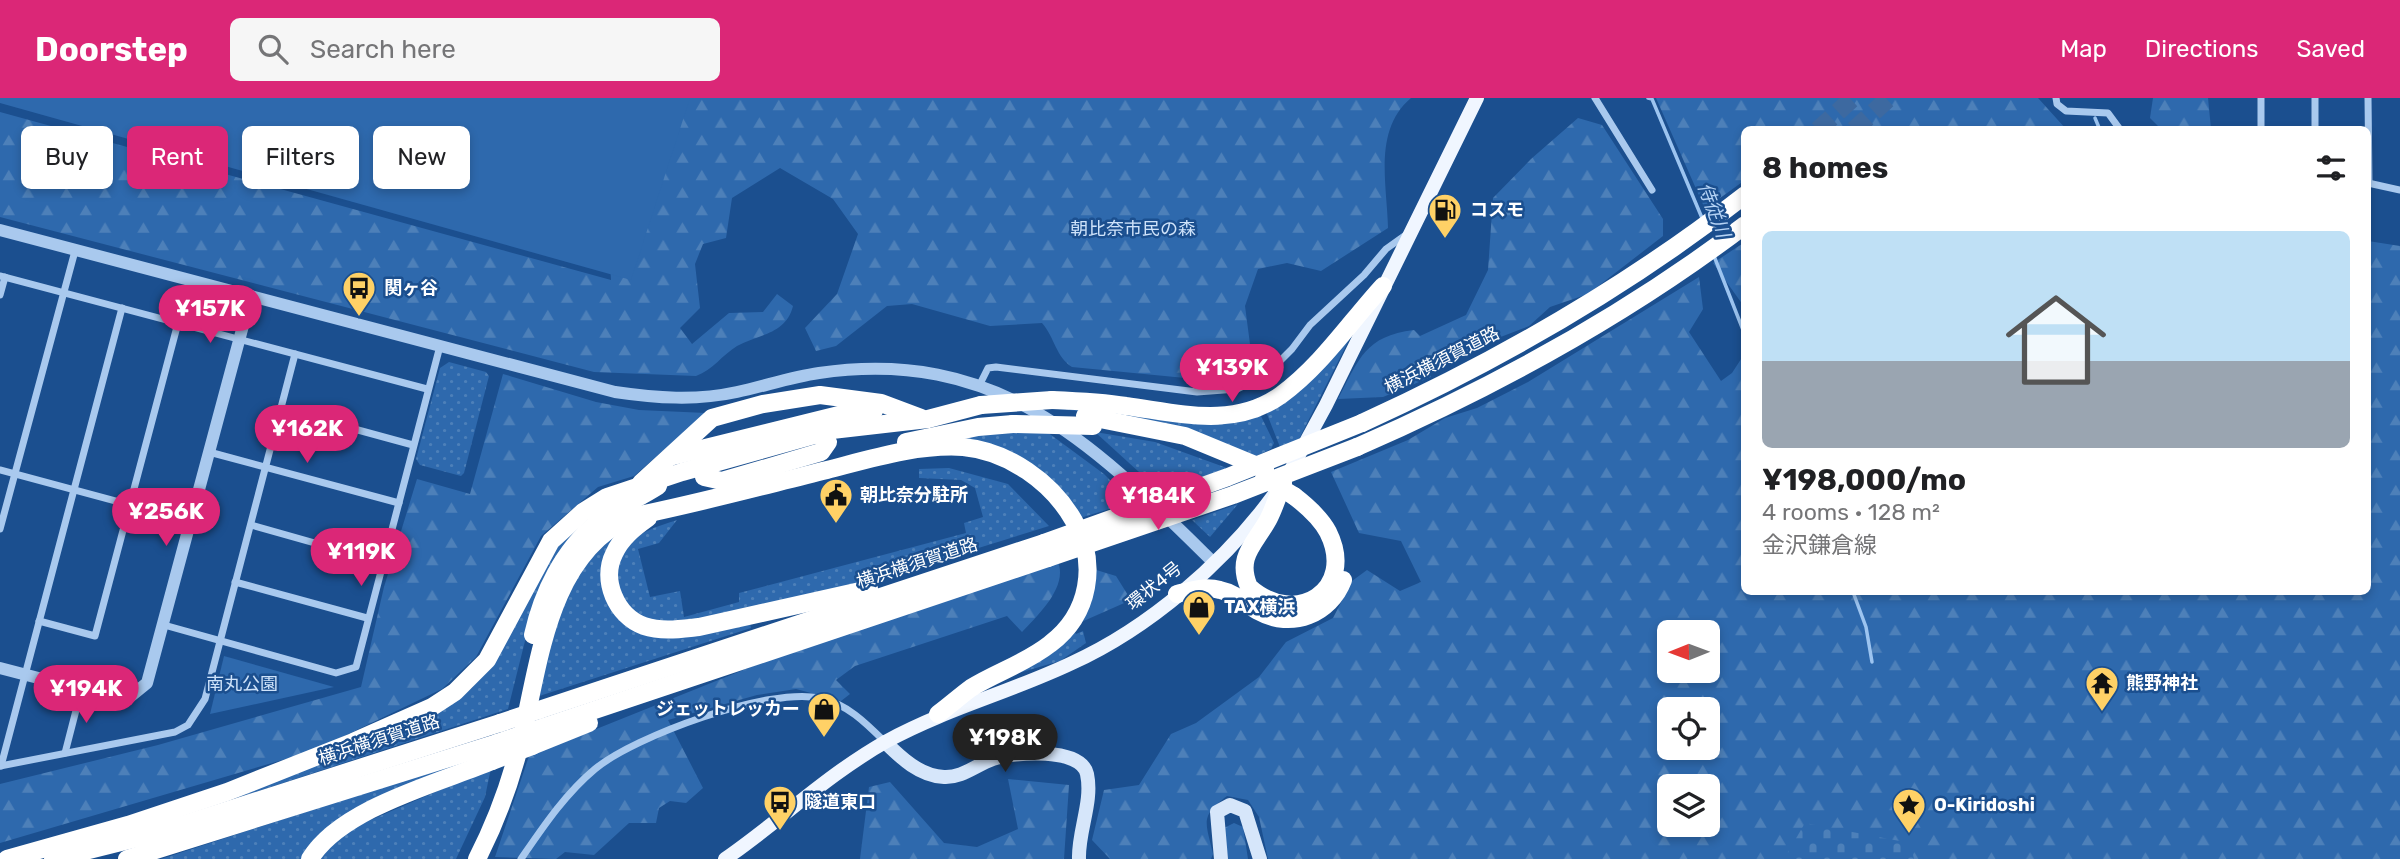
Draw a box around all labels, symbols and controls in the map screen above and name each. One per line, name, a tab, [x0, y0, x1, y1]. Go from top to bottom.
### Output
search box	[230, 18, 720, 81]
text: Doorstep	[35, 30, 188, 69]
icon: search	[254, 30, 292, 68]
text: Search here	[310, 34, 456, 65]
text: Map	[2060, 35, 2107, 63]
text: Directions	[2145, 35, 2258, 63]
text: Saved	[2296, 35, 2365, 63]
chip: Buy	[21, 126, 113, 189]
chip: Rent	[127, 126, 228, 189]
chip: Filters	[242, 126, 359, 189]
chip: New	[373, 126, 470, 189]
icon: filters	[2312, 149, 2350, 187]
text: 8 homes	[1762, 150, 1888, 186]
water label: 侍従川	[1693, 179, 1736, 243]
fuel station icon: コスモ	[1426, 191, 1464, 240]
place label: コスモ	[1470, 199, 1524, 221]
park label: 朝比奈市民の森	[1070, 218, 1196, 240]
bus stop icon: 関ヶ谷	[340, 269, 378, 318]
place label: 関ヶ谷	[384, 277, 438, 299]
icon: home	[1993, 277, 2119, 403]
pin: ¥157K	[161, 286, 259, 345]
text: ¥157K	[175, 294, 245, 322]
street label: 横浜横須賀道路	[1381, 322, 1503, 398]
pin: ¥139K	[1183, 344, 1281, 404]
text: ¥139K	[1196, 353, 1268, 381]
pin: ¥162K	[258, 406, 356, 465]
text: ¥162K	[271, 414, 343, 442]
text: ¥198,000/mo	[1762, 462, 1966, 498]
pin: ¥184K	[1109, 472, 1207, 532]
public building icon: 朝比奈分駐所	[817, 476, 855, 525]
text: ¥184K	[1121, 481, 1195, 509]
place label: 朝比奈分駐所	[860, 484, 968, 506]
pin: ¥256K	[117, 489, 215, 548]
text: ¥256K	[128, 497, 204, 525]
text: 4 rooms · 128 m²	[1762, 498, 1940, 526]
pin: ¥119K	[312, 528, 410, 588]
text: 金沢鎌倉線	[1762, 531, 1877, 559]
street label: 横浜横須賀道路	[854, 533, 980, 593]
text: ¥119K	[327, 537, 395, 565]
street label: 環状4号	[1122, 557, 1186, 615]
shop icon: TAX横浜	[1180, 588, 1218, 637]
place label: TAX横浜	[1224, 596, 1295, 618]
north arrow	[1657, 620, 1720, 682]
map controls	[1657, 620, 1720, 837]
temple icon: 熊野神社	[2083, 664, 2121, 713]
pin: ¥194K	[37, 666, 135, 725]
place label: 熊野神社	[2126, 672, 2198, 694]
park label: 南丸公園	[206, 673, 278, 695]
text: ¥194K	[50, 674, 122, 702]
shop icon: ジェットレッカー	[805, 690, 843, 739]
button: locate	[1657, 697, 1720, 760]
place label: ジェットレッカー	[656, 698, 800, 720]
street label: 横浜横須賀道路	[316, 710, 442, 770]
pin: ¥198K	[956, 714, 1054, 774]
text: ¥198K	[969, 723, 1041, 751]
button: layers	[1657, 774, 1720, 837]
bus stop icon: 隧道東口	[761, 783, 799, 832]
place icon: O-Kiridoshi	[1890, 786, 1928, 835]
place label: 隧道東口	[804, 791, 876, 813]
place label: O-Kiridoshi	[1934, 794, 2035, 816]

